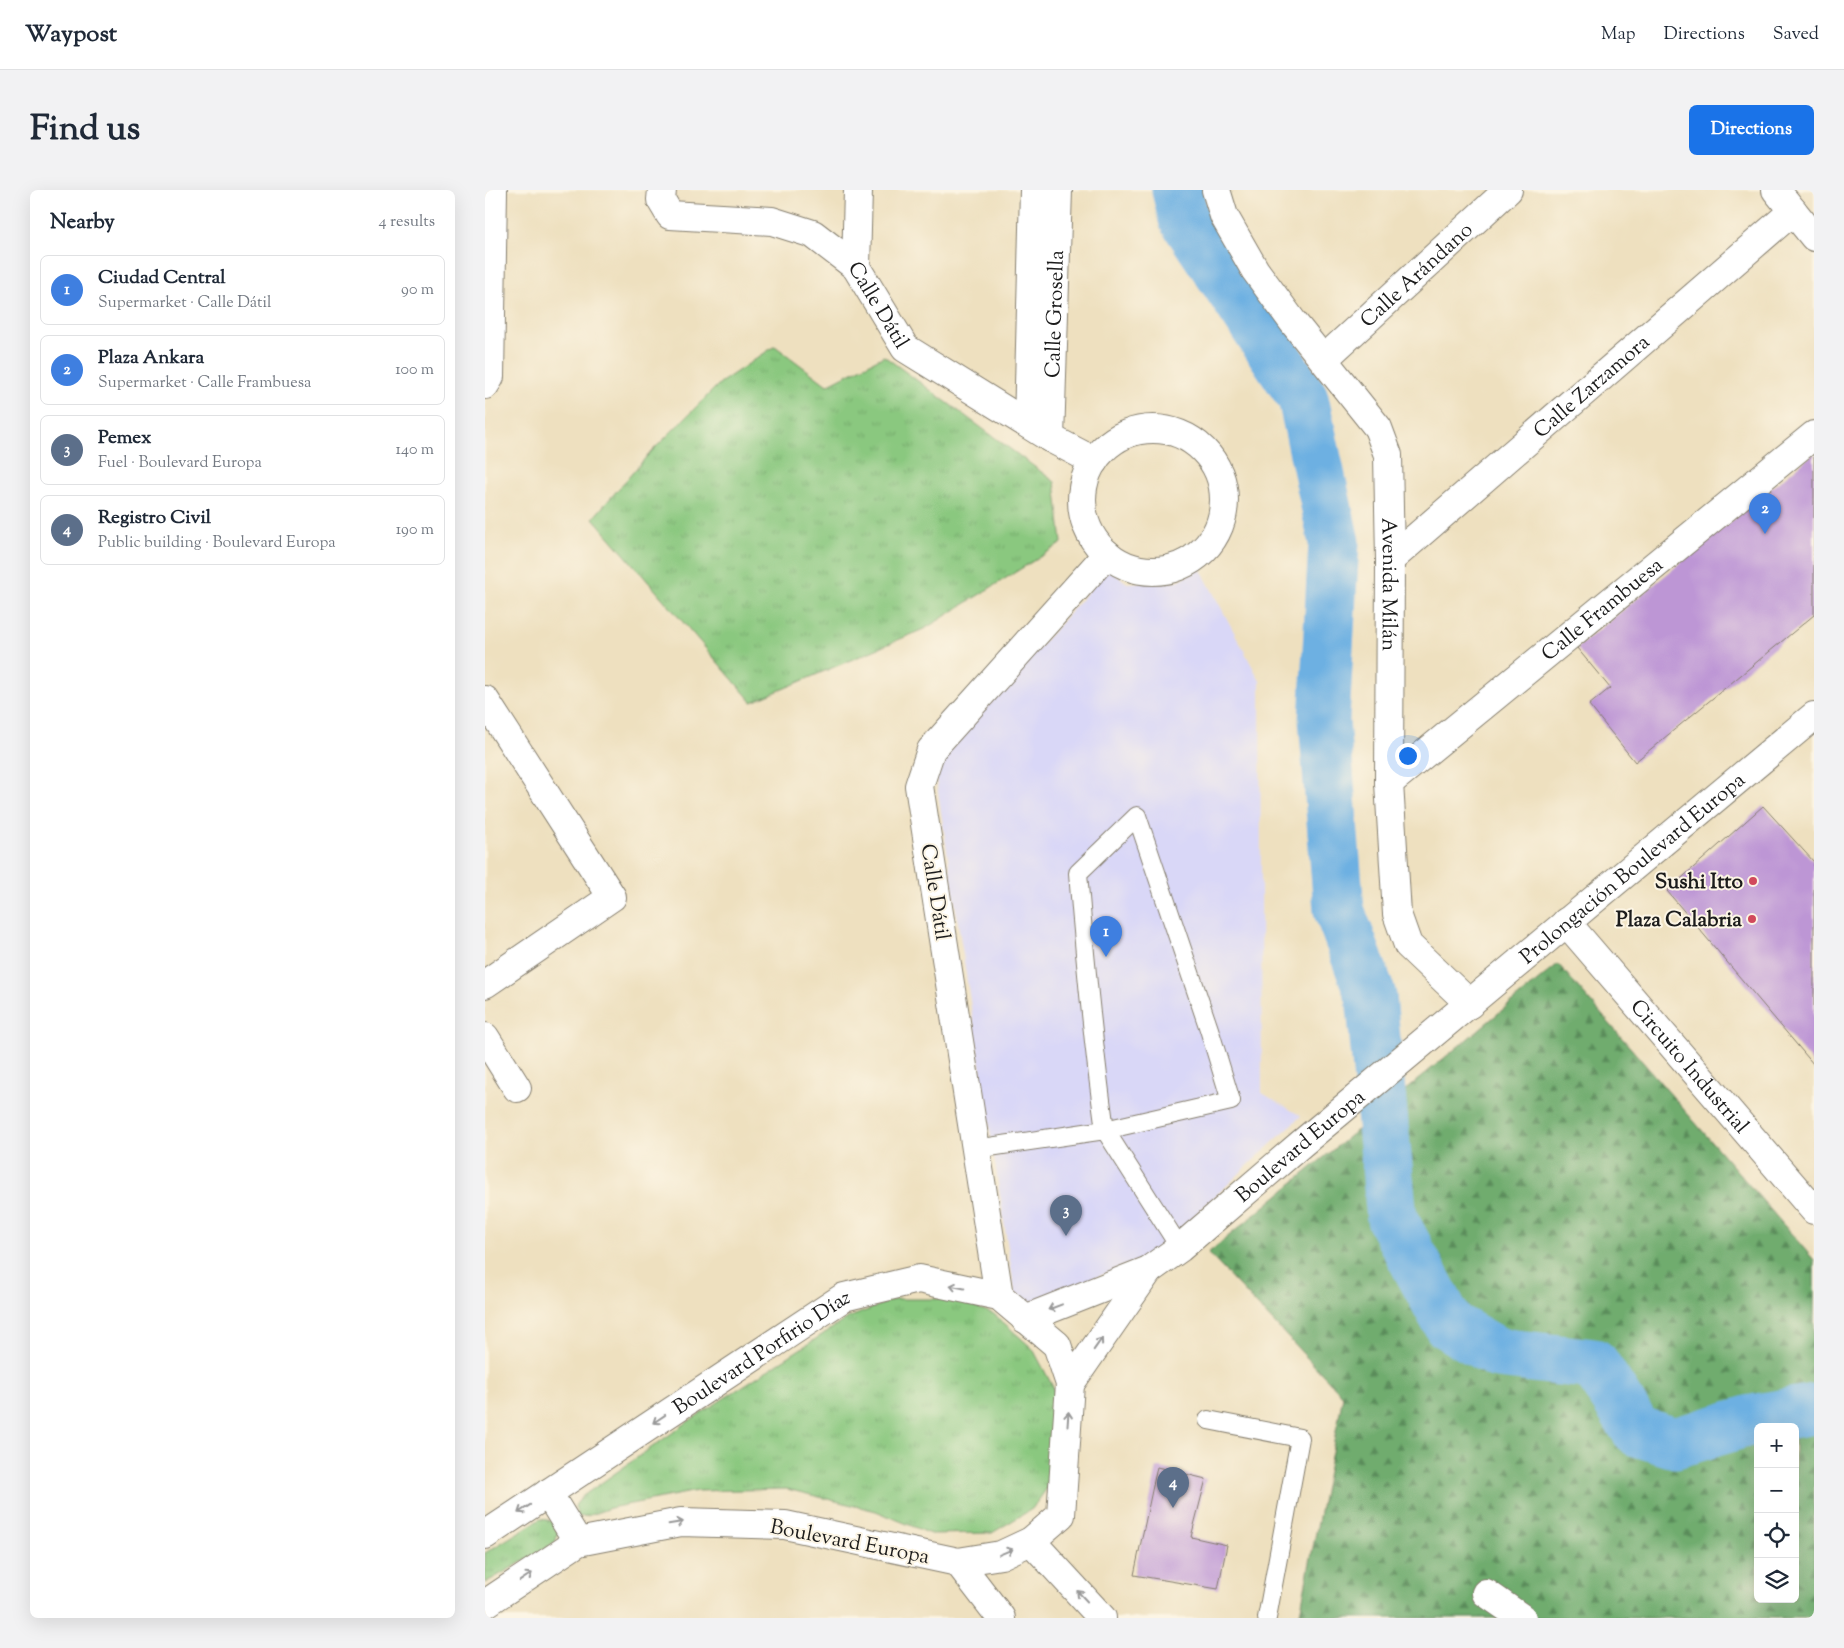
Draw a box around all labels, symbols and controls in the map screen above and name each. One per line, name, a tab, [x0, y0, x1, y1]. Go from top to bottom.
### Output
text: Waypost	[25, 18, 117, 52]
text: Map	[1601, 22, 1636, 48]
text: Directions	[1664, 22, 1745, 48]
text: Saved	[1773, 22, 1819, 48]
text: Find us	[30, 105, 140, 156]
button: Directions	[1689, 105, 1814, 155]
text: Nearby	[50, 208, 115, 238]
text: 4 results	[379, 211, 435, 234]
street label: Calle Arándano	[1354, 216, 1481, 336]
street label: Calle Grosella	[1039, 249, 1073, 379]
street label: Calle Dátil	[839, 256, 915, 355]
text: Ciudad Central	[98, 265, 226, 292]
text: 1	[64, 279, 70, 302]
text: 90 m	[401, 279, 434, 302]
text: Supermarket · Calle Dátil	[98, 292, 272, 315]
street label: Calle Zarzamora	[1528, 328, 1657, 446]
text: Plaza Ankara	[98, 345, 204, 372]
text: 2	[63, 359, 71, 382]
text: 100 m	[395, 359, 434, 382]
text: Supermarket · Calle Frambuesa	[98, 372, 311, 395]
text: Pemex	[98, 425, 151, 452]
text: 3	[64, 439, 70, 462]
text: 140 m	[396, 439, 434, 462]
text: Fuel · Boulevard Europa	[98, 452, 262, 475]
pin: 2	[1749, 493, 1781, 534]
text: Registro Civil	[98, 505, 211, 532]
street label: Avenida Milán	[1372, 517, 1403, 651]
text: 4	[63, 519, 71, 542]
text: 190 m	[396, 519, 434, 542]
text: Public building · Boulevard Europa	[98, 532, 336, 555]
street label: Calle Frambuesa	[1536, 551, 1671, 669]
your location	[1395, 743, 1421, 769]
street label: Prolongación Boulevard Europa	[1514, 766, 1753, 972]
street label: Calle Dátil	[912, 842, 956, 943]
place label: Sushi Itto	[1655, 868, 1744, 898]
marker: Sushi Itto	[1747, 875, 1759, 887]
place label: Plaza Calabria	[1616, 906, 1742, 936]
marker: Plaza Calabria	[1746, 913, 1758, 925]
pin: 1	[1090, 916, 1122, 957]
street label: Circuito Industrial	[1622, 994, 1755, 1141]
street label: Boulevard Europa	[1230, 1083, 1373, 1211]
pin: 3	[1050, 1195, 1082, 1236]
one-way arrow	[950, 1282, 966, 1291]
street label: Boulevard Porfirio Díaz	[668, 1283, 853, 1423]
one-way arrow	[1048, 1303, 1063, 1312]
one-way arrow	[1093, 1337, 1103, 1351]
one-way arrow	[1063, 1412, 1072, 1428]
one-way arrow	[652, 1414, 666, 1424]
map controls	[1754, 1423, 1799, 1603]
button: +	[1754, 1423, 1799, 1468]
pin: 4	[1157, 1467, 1189, 1508]
button: −	[1754, 1468, 1799, 1513]
one-way arrow	[517, 1504, 531, 1514]
street label: Boulevard Europa	[767, 1513, 932, 1573]
button: locate	[1754, 1513, 1799, 1558]
one-way arrow	[667, 1518, 683, 1528]
one-way arrow	[998, 1546, 1013, 1556]
button: layers	[1754, 1558, 1799, 1603]
one-way arrow	[518, 1572, 532, 1582]
one-way arrow	[1076, 1590, 1088, 1603]

